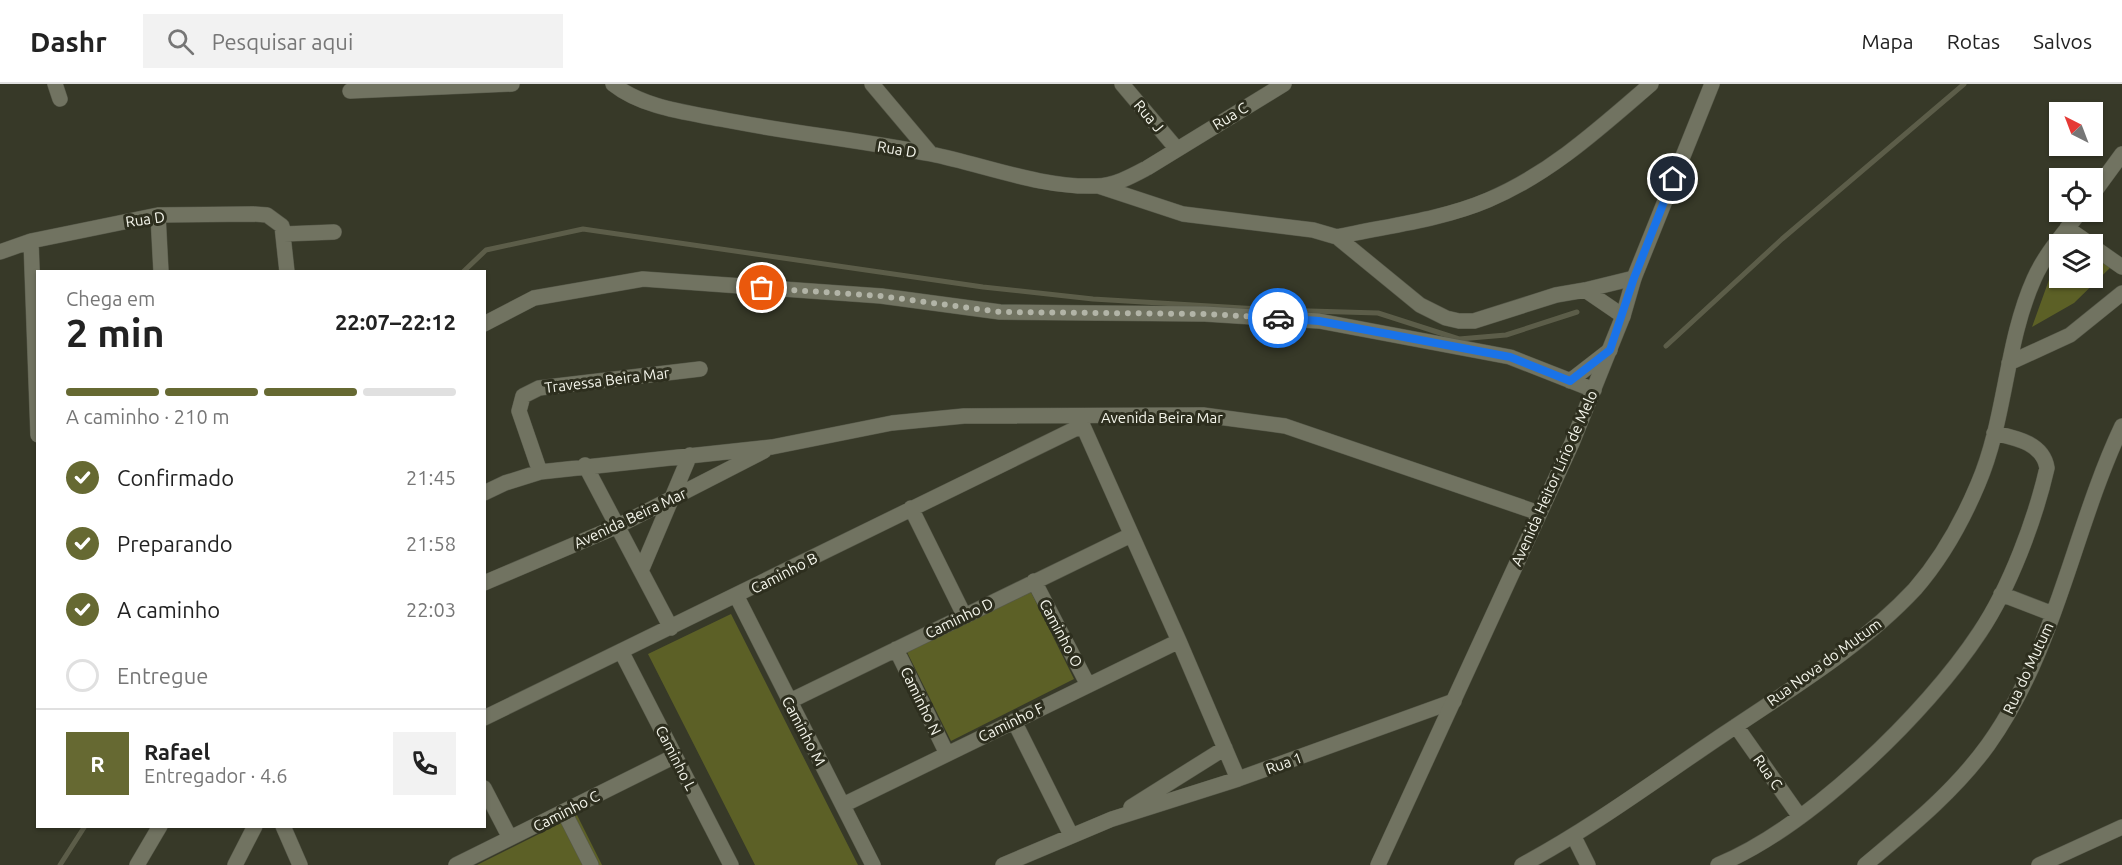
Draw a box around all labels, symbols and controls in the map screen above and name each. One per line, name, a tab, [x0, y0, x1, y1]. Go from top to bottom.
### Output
search box	[143, 14, 563, 68]
icon: search	[164, 25, 197, 58]
text: Dashr	[30, 26, 107, 57]
text: Pesquisar aqui	[212, 29, 353, 54]
text: Mapa	[1862, 29, 1914, 53]
text: Rotas	[1947, 29, 2000, 53]
text: Salvos	[2033, 29, 2092, 53]
street label: Rua J	[1131, 97, 1167, 135]
street label: Rua C	[1209, 99, 1251, 133]
north arrow	[2049, 102, 2103, 156]
map controls	[2049, 102, 2103, 288]
street label: Rua D	[876, 138, 918, 160]
pin	[1647, 153, 1698, 204]
icon: home	[1656, 162, 1689, 195]
button: locate	[2049, 168, 2103, 222]
street label: Rua D	[124, 208, 166, 230]
button: layers	[2049, 234, 2103, 288]
pin	[736, 262, 787, 313]
icon: bag	[745, 271, 778, 304]
text: Chega em	[66, 287, 155, 310]
courier	[1248, 288, 1308, 348]
icon: car	[1262, 302, 1295, 335]
text: 22:07–22:12	[335, 309, 456, 334]
text: 2 min	[66, 311, 165, 354]
street label: Travessa Beira Mar	[544, 364, 671, 396]
street label: Avenida Heitor Lírio de Melo	[1507, 387, 1601, 569]
text: A caminho · 210 m	[66, 405, 230, 428]
street label: Avenida Beira Mar	[1101, 409, 1223, 426]
icon: check	[66, 461, 99, 494]
text: Confirmado	[117, 465, 234, 490]
text: 21:45	[406, 466, 456, 489]
street label: Avenida Beira Mar	[571, 484, 689, 551]
icon: check	[66, 527, 99, 560]
text: Preparando	[117, 531, 233, 556]
text: 21:58	[406, 532, 456, 555]
street label: Caminho B	[748, 549, 820, 597]
icon: check	[66, 593, 99, 626]
street label: Caminho D	[922, 594, 996, 642]
street label: Caminho O	[1036, 596, 1086, 670]
text: A caminho	[117, 597, 220, 622]
text: 22:03	[406, 598, 456, 621]
street label: Rua Nova do Mutum	[1764, 615, 1884, 709]
street label: Rua do Mutum	[1999, 620, 2057, 716]
text: Entregue	[117, 663, 208, 688]
street label: Caminho N	[897, 664, 945, 738]
street label: Caminho M	[779, 694, 829, 768]
street label: Caminho F	[975, 699, 1047, 745]
street label: Caminho L	[652, 723, 700, 794]
button: phone	[393, 732, 456, 795]
text: Rafael	[144, 739, 210, 764]
street label: Rua 1	[1263, 749, 1305, 777]
text: R	[90, 751, 105, 776]
street label: Rua C	[1750, 751, 1786, 793]
text: Entregador · 4.6	[144, 764, 287, 787]
street label: Caminho C	[530, 787, 602, 835]

